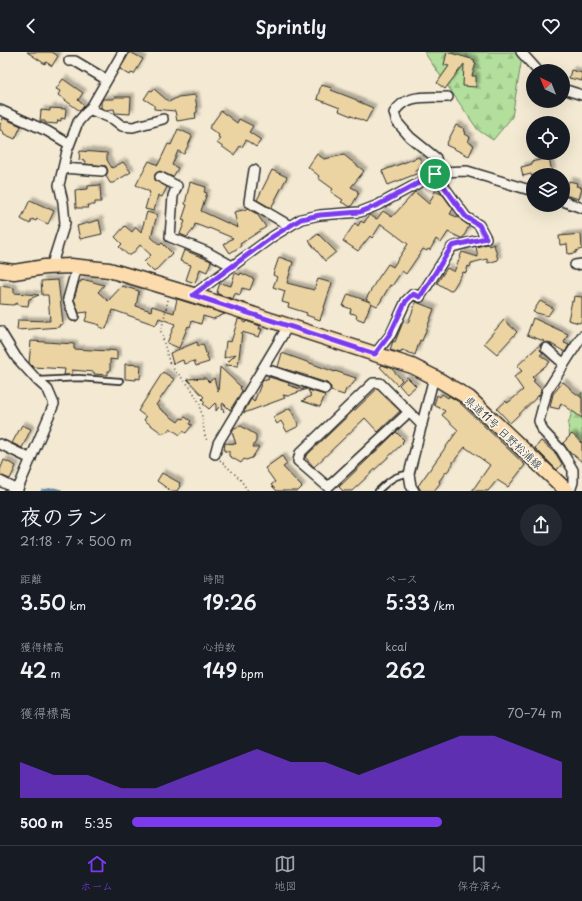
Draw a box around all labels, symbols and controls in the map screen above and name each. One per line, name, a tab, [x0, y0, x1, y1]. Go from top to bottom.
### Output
text: Sprintly	[255, 13, 327, 40]
icon: back	[20, 15, 42, 37]
icon: heart	[540, 15, 562, 37]
north arrow	[526, 64, 570, 108]
map controls	[526, 64, 570, 212]
button: locate	[526, 116, 570, 160]
pin	[418, 157, 452, 191]
icon: arrive	[424, 163, 446, 185]
button: layers	[526, 168, 570, 212]
street label: 県道11号 日野松浦線	[461, 391, 547, 473]
text: 夜のラン	[20, 499, 108, 532]
button: share	[520, 504, 562, 546]
text: 21:18 · 7 × 500 m	[20, 531, 132, 550]
text: 距離	[20, 570, 42, 587]
text: 時間	[203, 570, 225, 587]
text: ペース	[385, 570, 418, 587]
text: 3.50	[20, 587, 66, 617]
text: 19:26	[203, 587, 257, 617]
text: 5:33	[385, 587, 430, 617]
text: km	[66, 597, 86, 614]
text: /km	[430, 597, 455, 614]
text: 獲得標高	[20, 638, 64, 655]
text: 心拍数	[203, 638, 236, 655]
text: kcal	[385, 638, 407, 655]
text: 42	[20, 655, 47, 685]
text: 149	[203, 655, 237, 685]
text: 262	[385, 655, 426, 685]
text: m	[47, 665, 61, 682]
text: bpm	[237, 665, 264, 682]
text: 獲得標高	[20, 703, 72, 722]
text: 70–74 m	[507, 703, 562, 722]
text: 500 m	[20, 813, 63, 832]
text: 5:35	[84, 813, 113, 832]
tab: ホーム	[81, 853, 113, 894]
tab: 地図	[274, 853, 296, 894]
tab: 保存済み	[457, 853, 501, 894]

